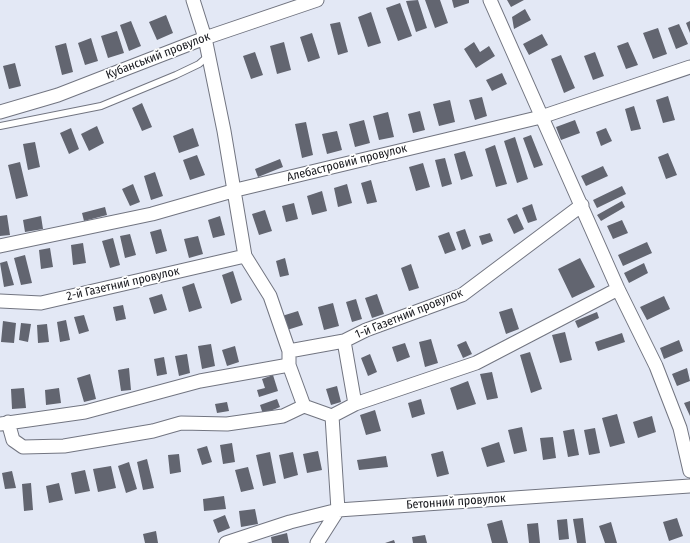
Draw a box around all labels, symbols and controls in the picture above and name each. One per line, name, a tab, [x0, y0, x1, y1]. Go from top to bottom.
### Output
street label: Кубанський провулок	[104, 30, 212, 82]
street label: Алебастровий провулок	[286, 141, 408, 185]
street label: 2-й Газетний провулок	[65, 264, 181, 304]
street label: 1-й Газетний провулок	[353, 286, 465, 342]
street label: Бетонний провулок	[406, 491, 506, 513]

